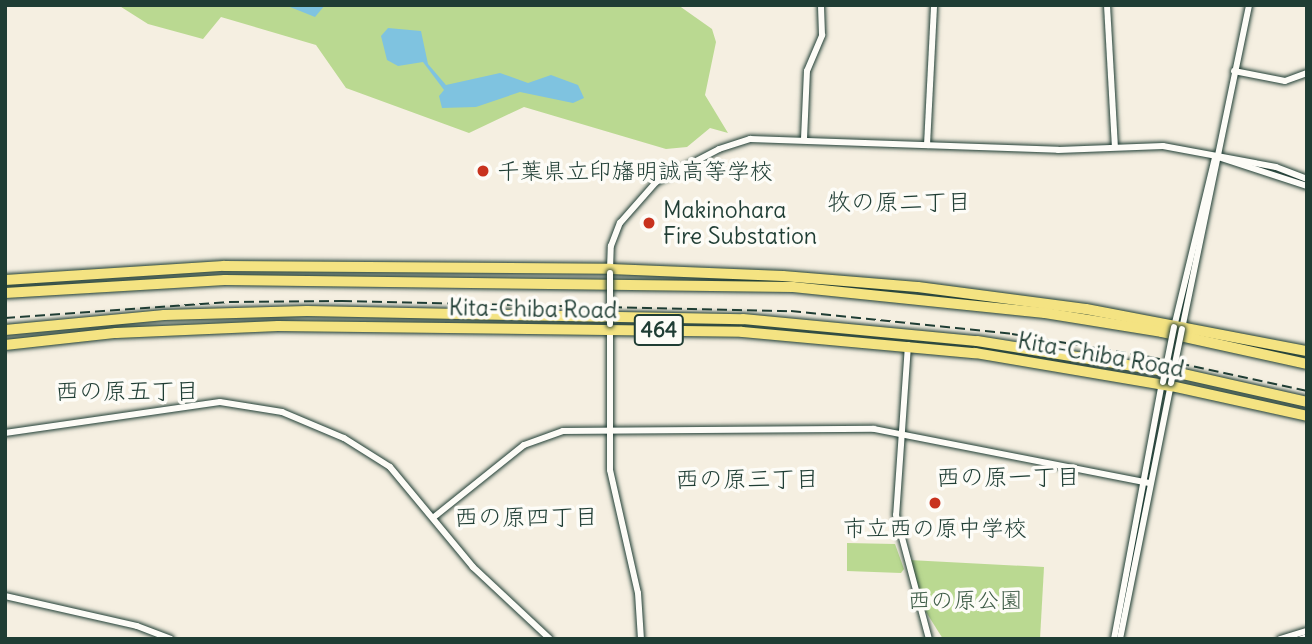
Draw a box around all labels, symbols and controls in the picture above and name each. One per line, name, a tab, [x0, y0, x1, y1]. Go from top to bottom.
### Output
place label: 千葉県立印旛明誠高等学校	[497, 157, 773, 185]
marker: 千葉県立印旛明誠高等学校	[475, 163, 491, 179]
district label: 牧の原二丁目	[827, 188, 971, 216]
place label: Makinohara Fire Substation	[663, 196, 817, 250]
marker: Makinohara Fire Substation	[641, 215, 657, 231]
street label: Kita-Chiba Road	[449, 294, 617, 324]
road number: 464	[633, 312, 685, 348]
street label: Kita-Chiba Road	[1016, 327, 1186, 383]
district label: 西の原五丁目	[55, 377, 199, 405]
district label: 西の原一丁目	[936, 463, 1080, 491]
district label: 西の原三丁目	[675, 465, 819, 493]
marker: 市立西の原中学校	[927, 495, 943, 511]
district label: 西の原四丁目	[454, 503, 598, 531]
place label: 市立西の原中学校	[843, 514, 1027, 542]
park label: 西の原公園	[908, 586, 1022, 614]

